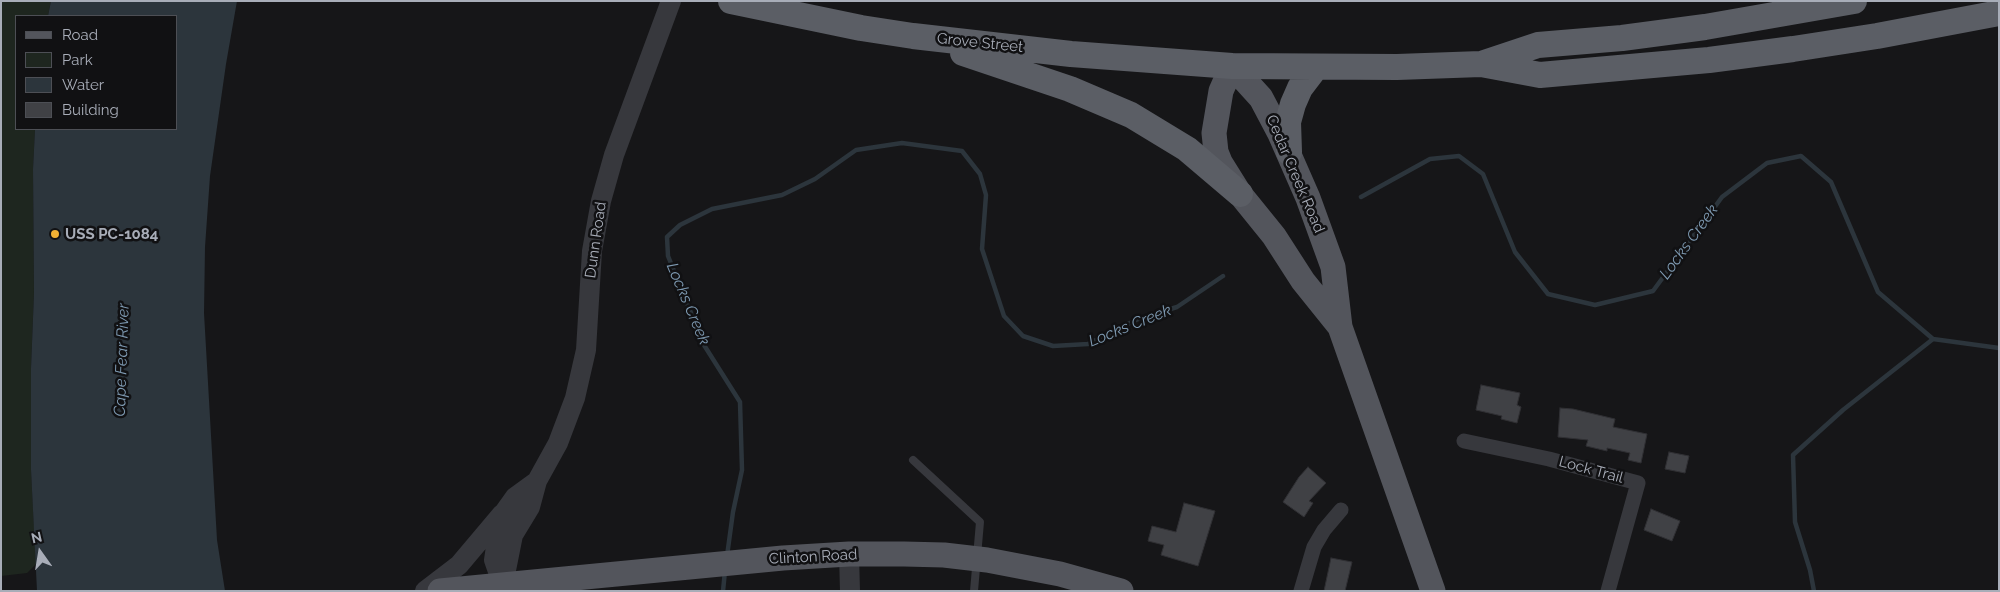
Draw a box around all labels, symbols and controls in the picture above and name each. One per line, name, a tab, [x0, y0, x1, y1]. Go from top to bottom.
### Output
legend	[15, 15, 178, 130]
text: Road	[62, 26, 98, 44]
street label: Grove Street	[936, 30, 1024, 56]
text: Park	[62, 51, 93, 69]
text: Water	[62, 76, 104, 94]
text: Building	[62, 101, 119, 119]
street label: Cedar Creek Road	[1262, 112, 1328, 236]
street label: Dunn Road	[582, 201, 610, 279]
water label: Locks Creek	[1655, 201, 1723, 283]
place label: USS PC-1084	[65, 225, 158, 243]
marker: USS PC-1084	[49, 228, 61, 240]
water label: Locks Creek	[662, 260, 714, 348]
water label: Locks Creek	[1086, 301, 1174, 351]
water label: Cape Fear River	[110, 303, 134, 417]
street label: Lock Trail	[1557, 453, 1625, 487]
north arrow	[15, 527, 65, 577]
text: N	[30, 528, 44, 546]
street label: Clinton Road	[768, 546, 858, 568]

